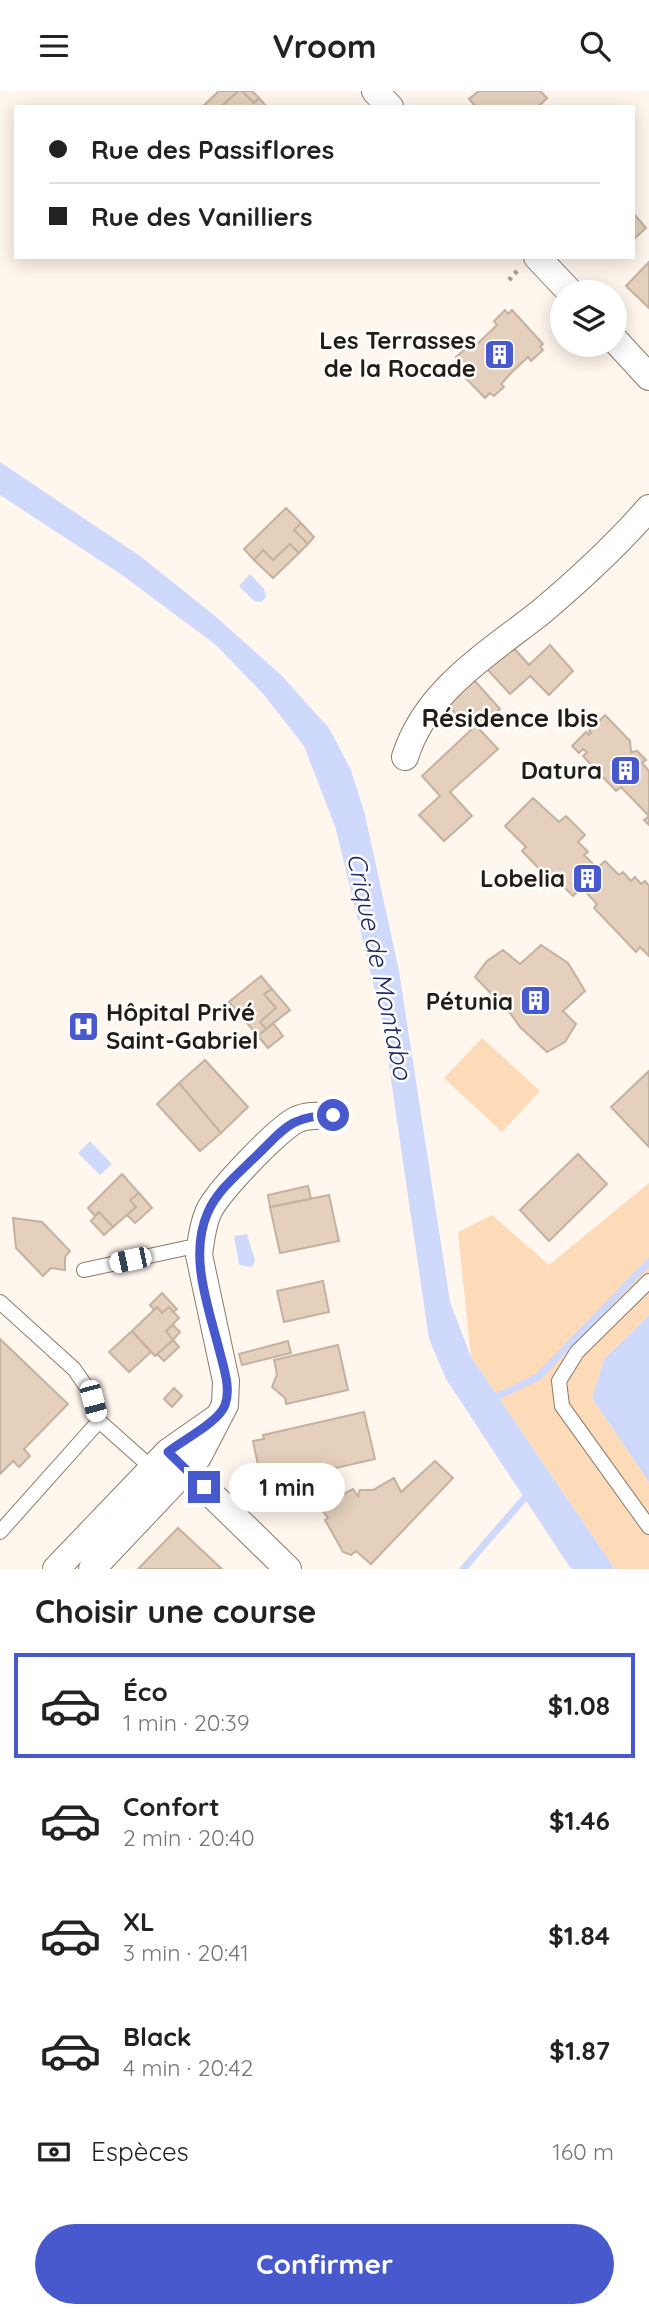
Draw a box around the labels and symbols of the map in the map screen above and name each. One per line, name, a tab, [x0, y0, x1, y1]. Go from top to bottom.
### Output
place label: Les Terrasses de la Rocade	[319, 325, 476, 383]
building icon: Les Terrasses de la Rocade	[482, 337, 516, 371]
district label: Résidence Ibis	[421, 701, 599, 734]
building icon: Datura	[608, 753, 642, 787]
place label: Datura	[521, 755, 602, 785]
water label: Crique de Montabo	[340, 850, 420, 1084]
building icon: Lobelia	[571, 861, 605, 895]
place label: Lobelia	[480, 863, 565, 893]
building icon: Pétunia	[519, 984, 553, 1018]
place label: Pétunia	[426, 986, 513, 1016]
place label: Hôpital Privé Saint-Gabriel	[106, 997, 259, 1055]
hospital icon: Hôpital Privé Saint-Gabriel	[66, 1009, 100, 1043]
route start	[317, 1099, 349, 1131]
car	[108, 1245, 153, 1275]
car	[78, 1378, 109, 1424]
callout: 1 min	[228, 1463, 344, 1511]
route end	[188, 1471, 220, 1503]

